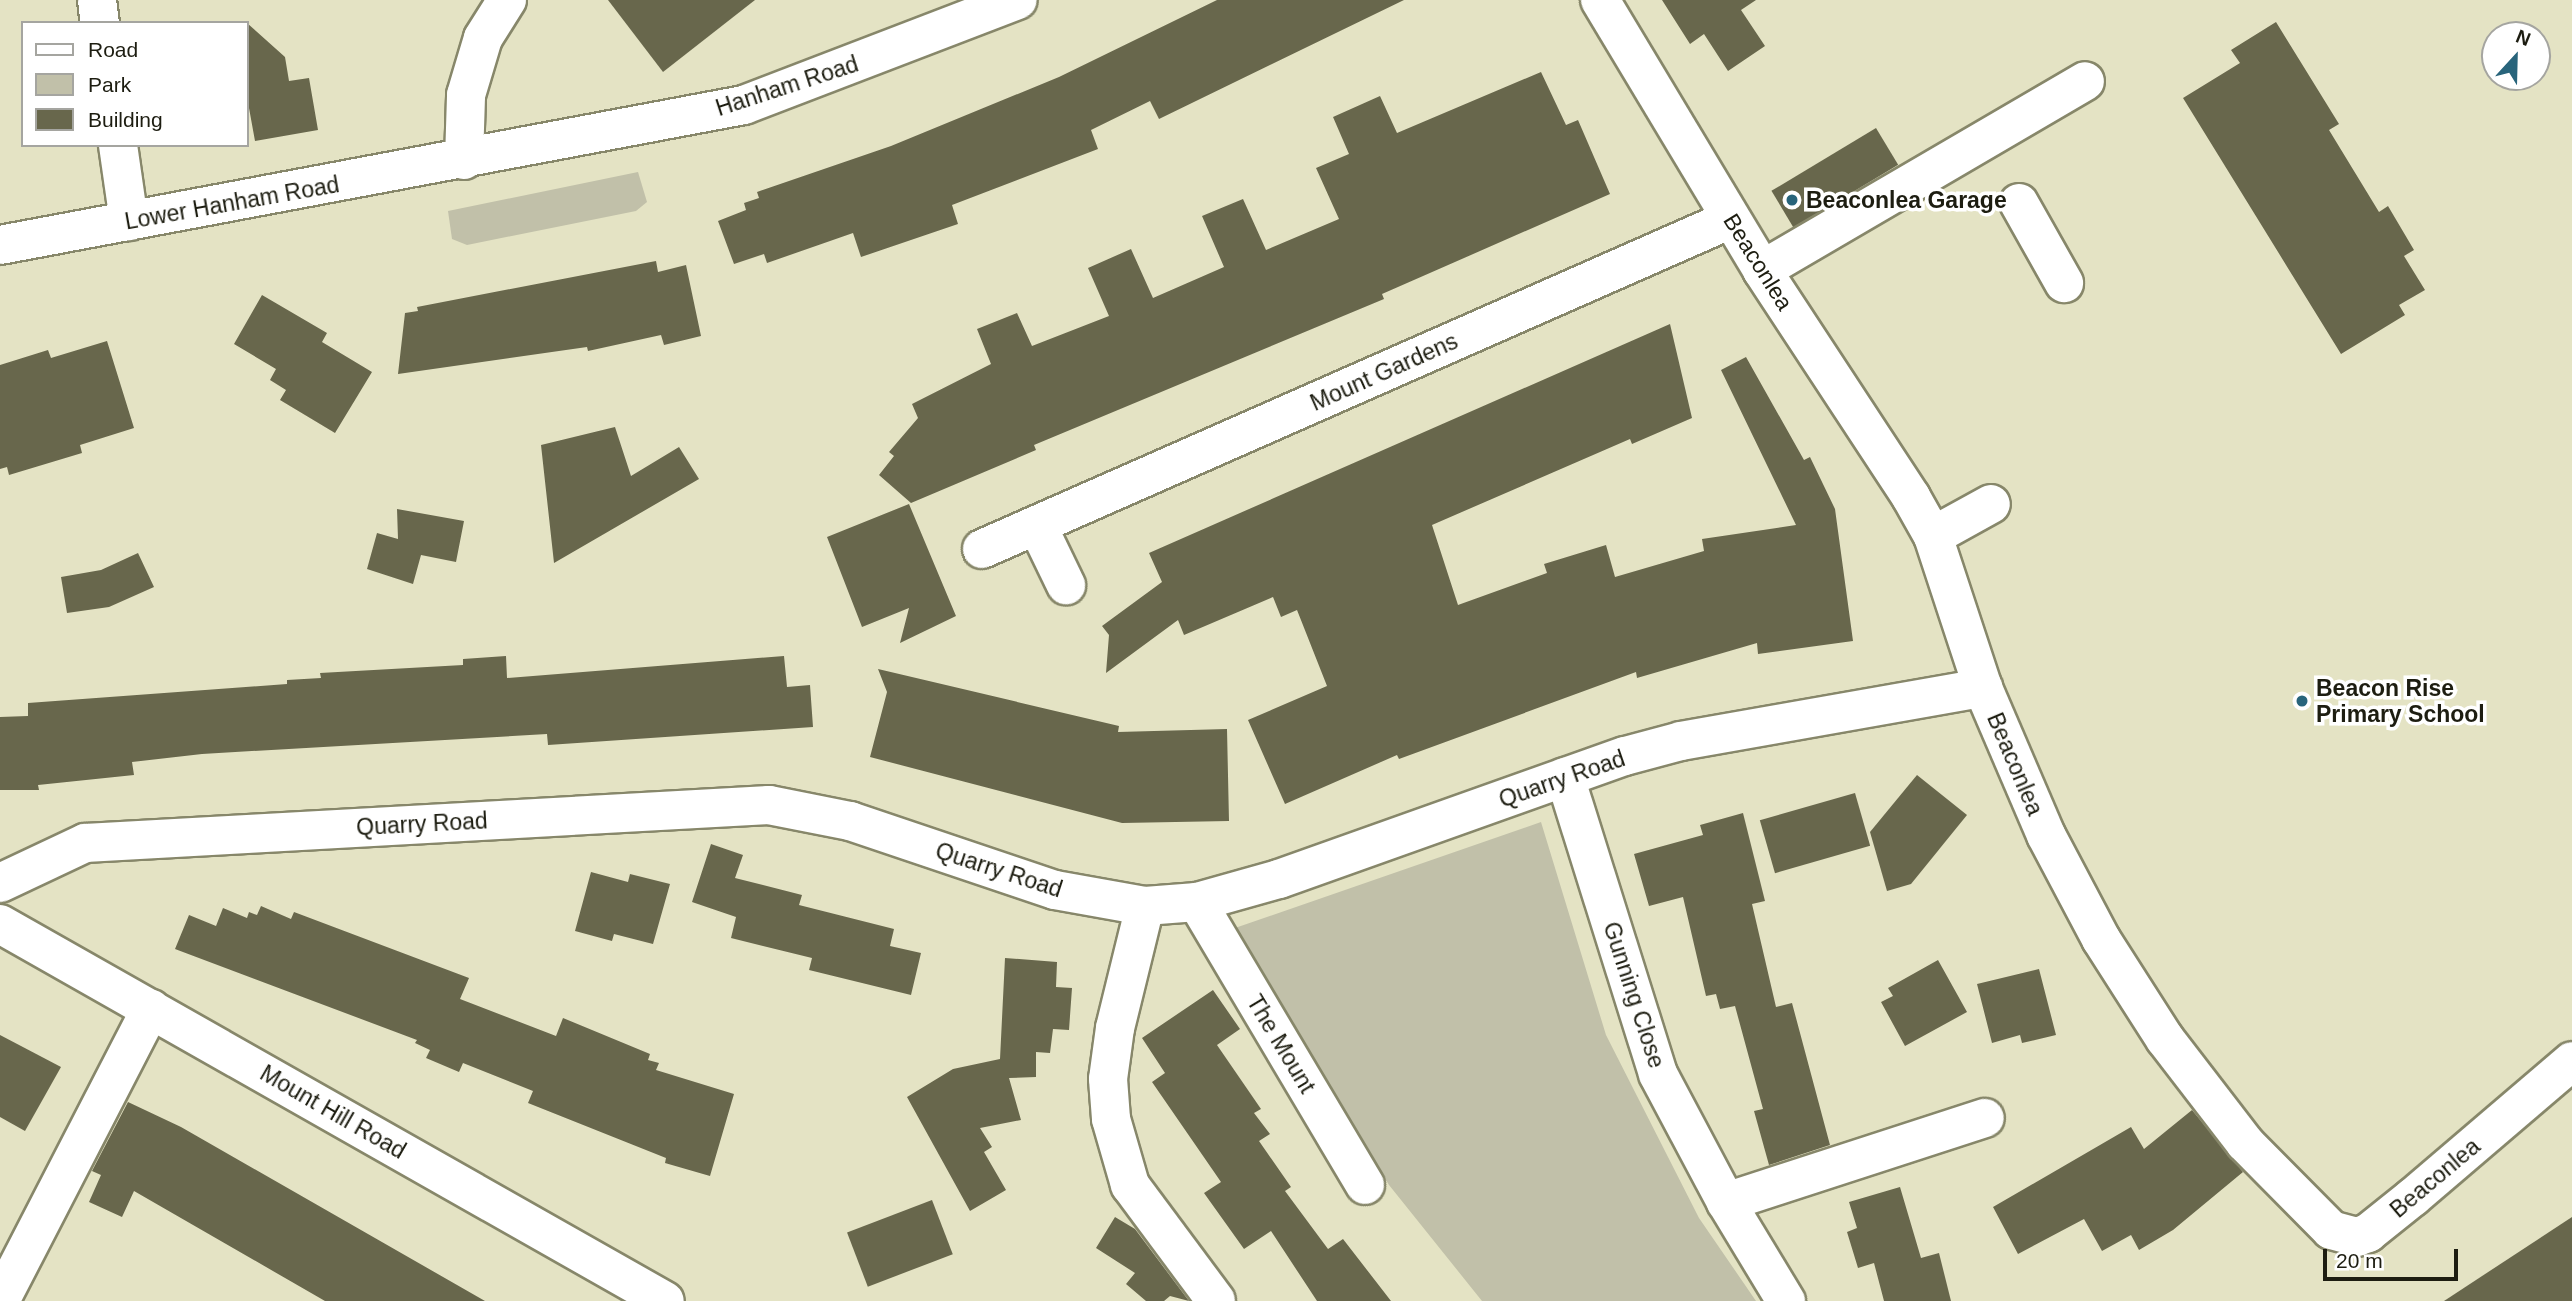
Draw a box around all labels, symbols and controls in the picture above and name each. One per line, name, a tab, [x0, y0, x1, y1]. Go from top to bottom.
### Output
legend	[21, 21, 248, 147]
north arrow	[2481, 21, 2551, 91]
text: N	[2513, 26, 2534, 50]
text: Road	[88, 38, 138, 61]
street label: Hanham Road	[712, 50, 862, 122]
text: Park	[88, 73, 131, 96]
text: Building	[88, 108, 163, 131]
street label: Lower Hanham Road	[123, 171, 341, 235]
place label: Beaconlea Garage	[1806, 186, 2007, 214]
marker: Beaconlea Garage	[1784, 192, 1800, 208]
street label: Beaconlea	[1717, 209, 1799, 315]
street label: Mount Gardens	[1306, 327, 1462, 417]
place label: Beacon Rise Primary School	[2316, 674, 2485, 728]
marker: Beacon Rise Primary School	[2294, 693, 2310, 709]
street label: Beaconlea	[1981, 709, 2049, 819]
street label: Quarry Road	[1495, 745, 1629, 813]
street label: Quarry Road	[356, 807, 488, 841]
street label: Quarry Road	[932, 837, 1066, 903]
street label: Gunning Close	[1597, 918, 1671, 1072]
street label: The Mount	[1241, 990, 1321, 1098]
street label: Mount Hill Road	[255, 1059, 411, 1165]
street label: Beaconlea	[2384, 1132, 2486, 1224]
scale bar	[2327, 1234, 2462, 1278]
text: 20 m	[2336, 1249, 2383, 1272]

